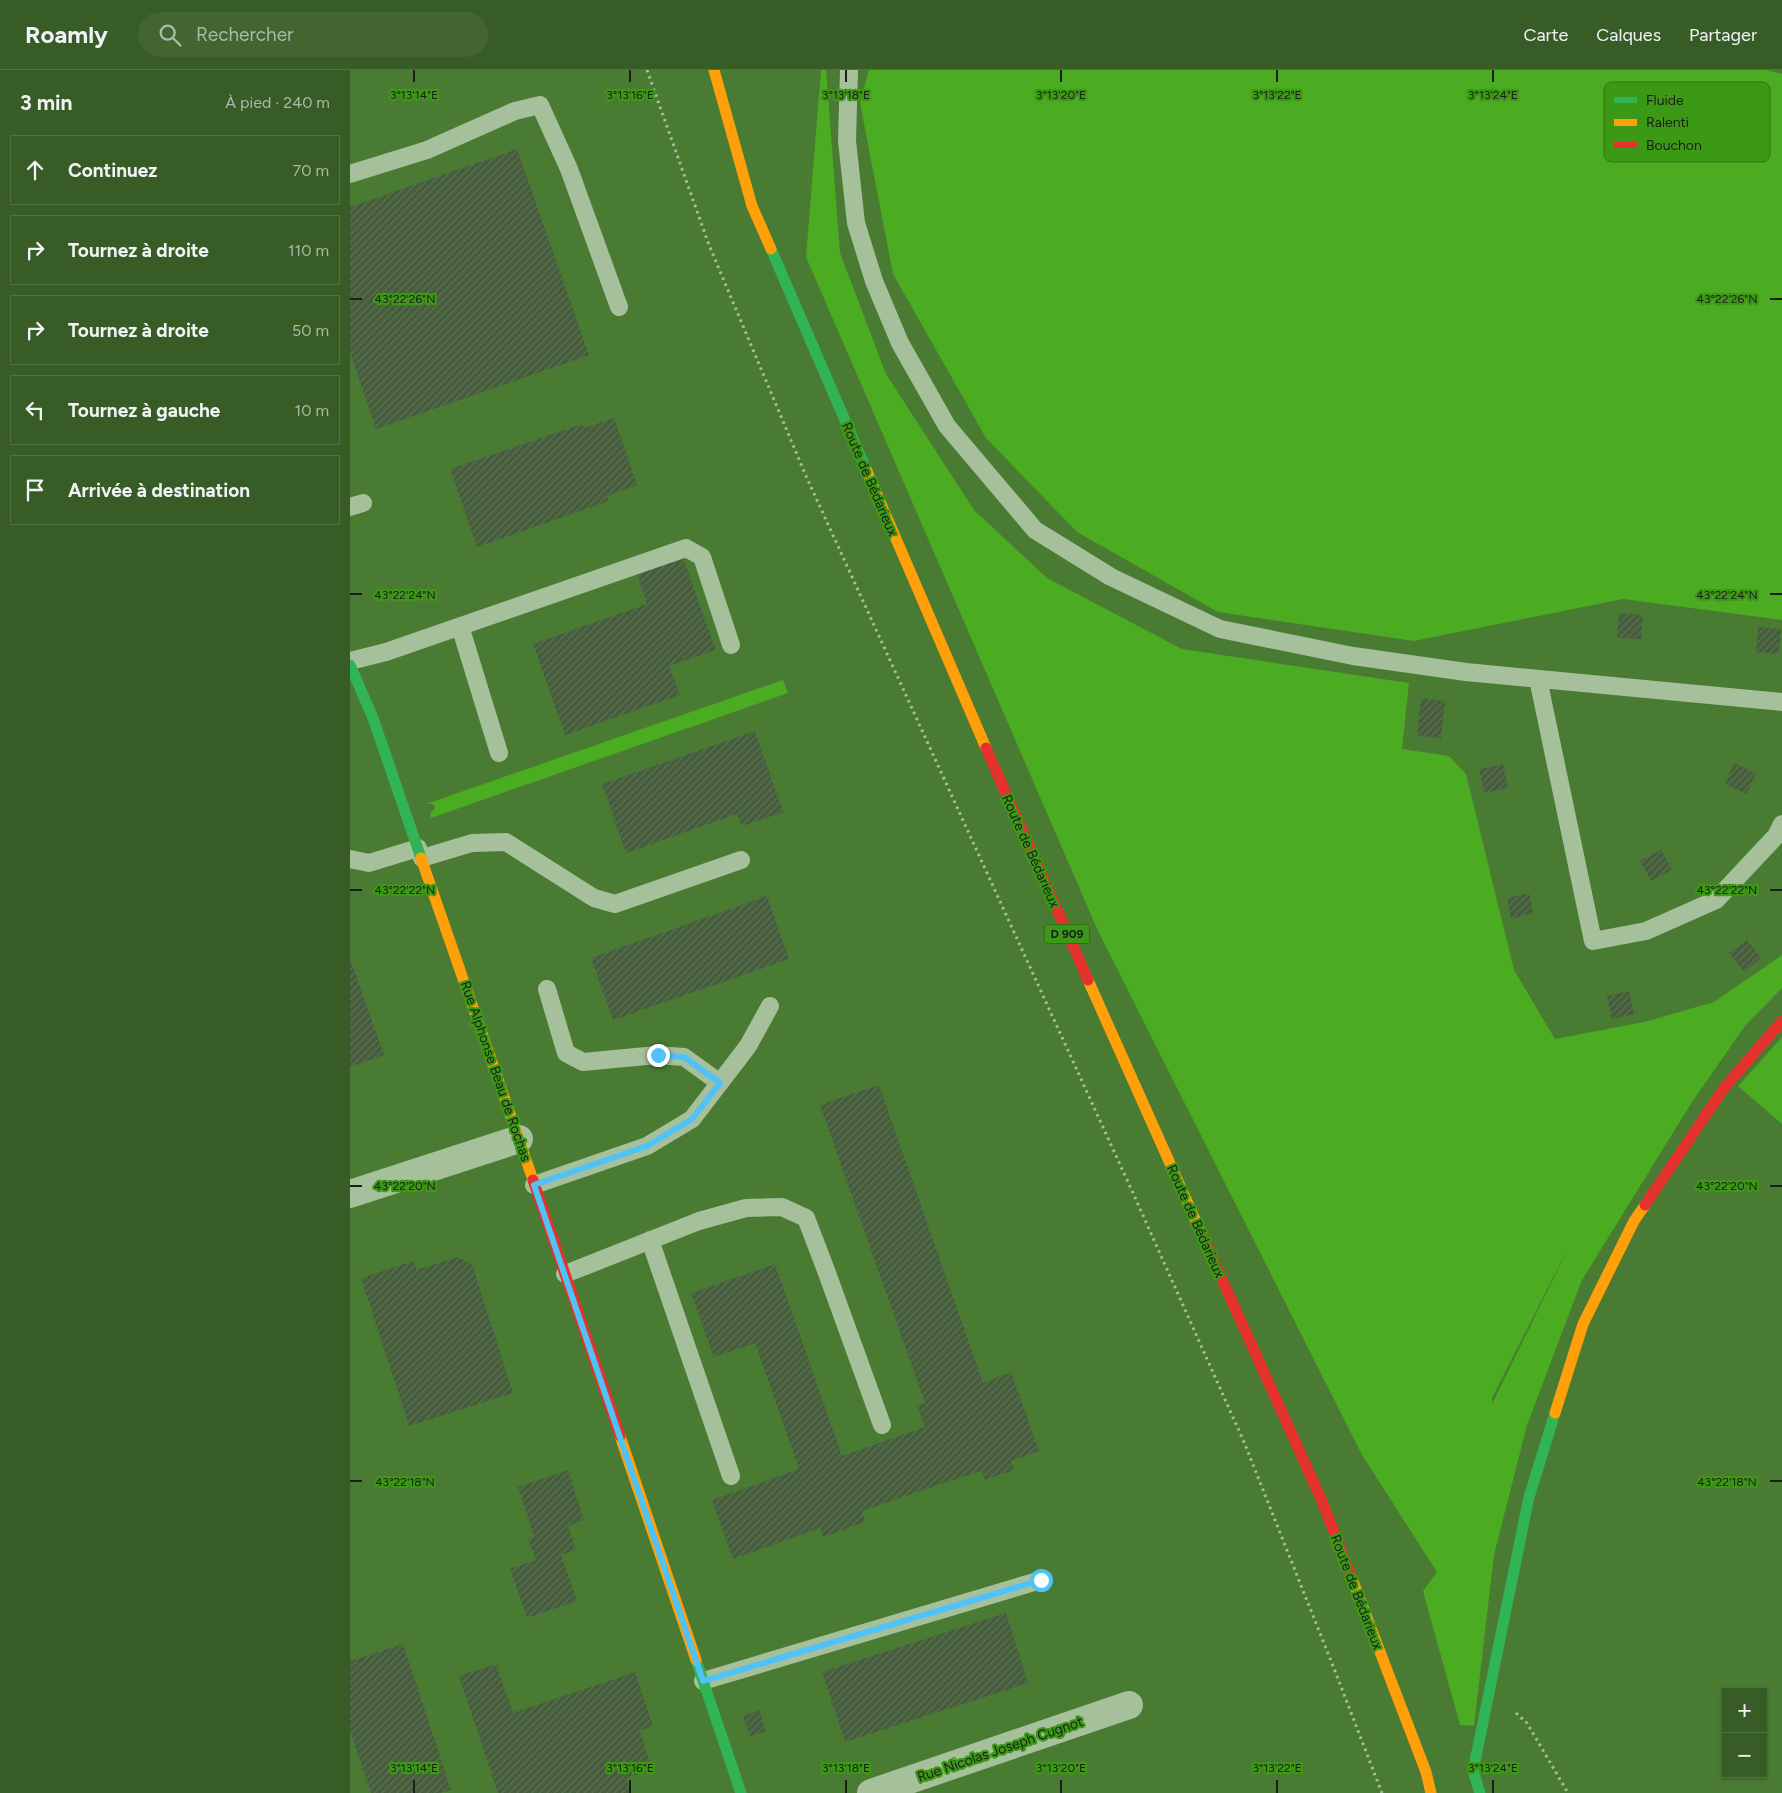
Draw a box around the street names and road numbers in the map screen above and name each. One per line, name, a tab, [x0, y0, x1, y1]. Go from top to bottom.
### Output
street label: Route de Bédarieux	[838, 420, 901, 539]
street label: Route de Bédarieux	[998, 792, 1063, 911]
road number: D 909	[1044, 924, 1090, 944]
street label: Rue Alphonse Beau de Rochas	[457, 979, 534, 1164]
street label: Route de Bédarieux	[1163, 1162, 1228, 1281]
street label: Route de Bédarieux	[1327, 1532, 1386, 1652]
street label: Rue Nicolas Joseph Cugnot	[915, 1713, 1085, 1786]

